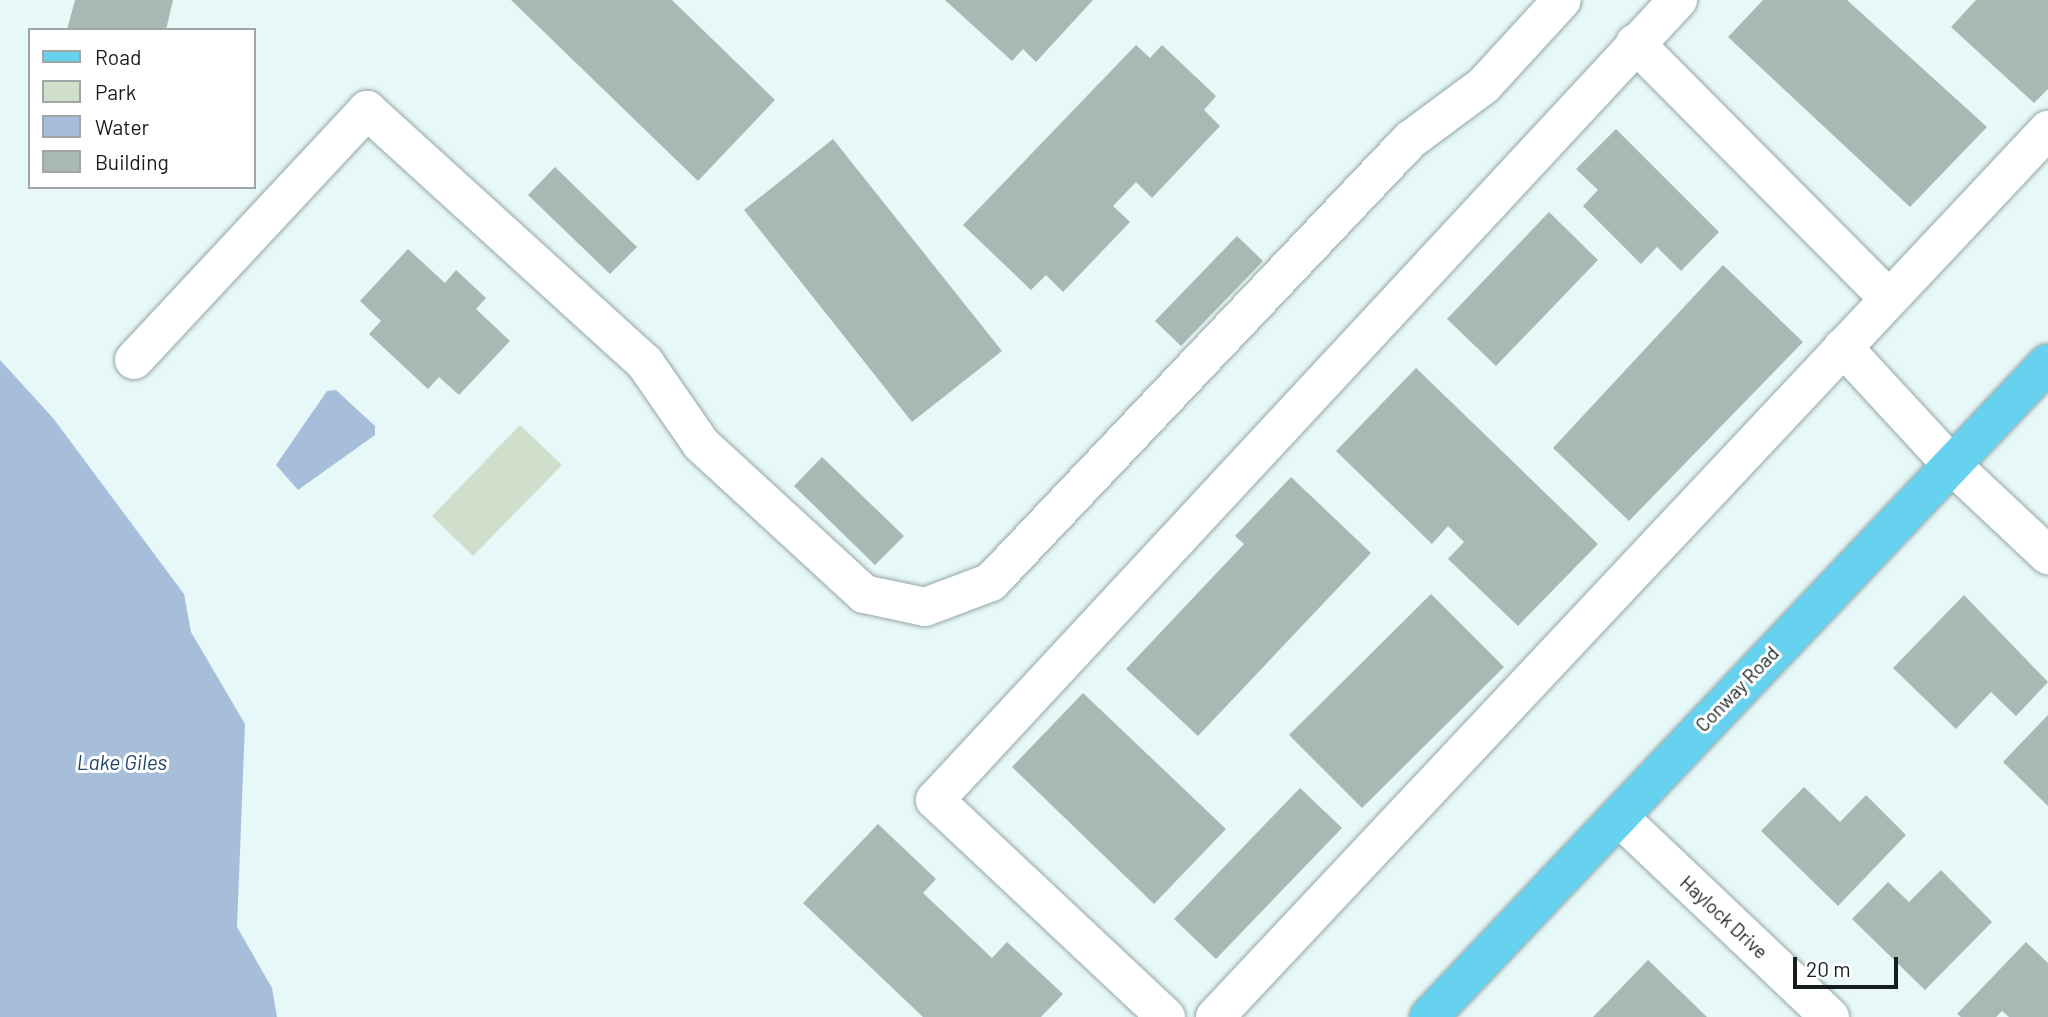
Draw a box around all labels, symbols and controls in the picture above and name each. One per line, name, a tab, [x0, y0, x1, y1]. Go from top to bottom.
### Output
legend	[28, 28, 256, 189]
text: Road	[95, 44, 141, 69]
text: Park	[95, 79, 136, 104]
text: Water	[95, 114, 149, 139]
text: Building	[95, 149, 169, 174]
street label: Conway Road	[1691, 642, 1783, 736]
water label: Lake Giles	[77, 749, 167, 775]
street label: Haylock Drive	[1676, 871, 1772, 963]
scale bar	[1796, 944, 1901, 988]
text: 20 m	[1806, 956, 1851, 981]

